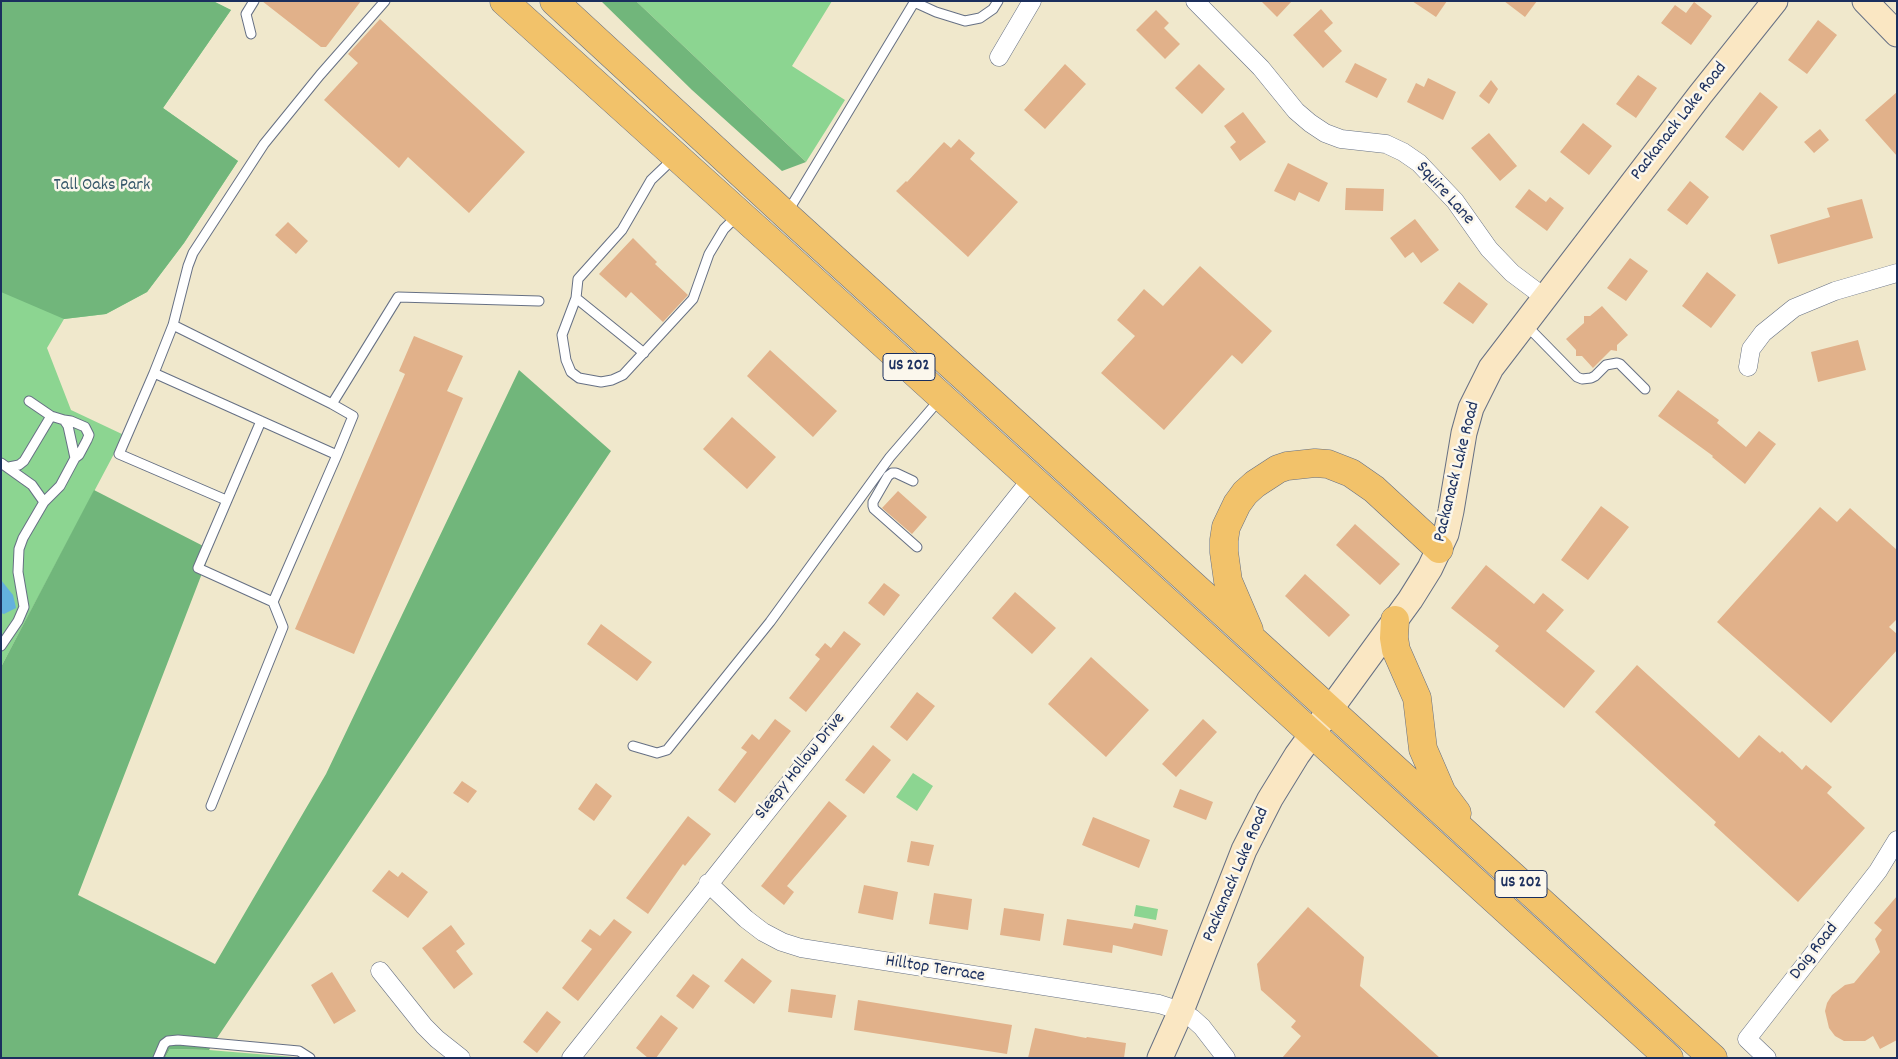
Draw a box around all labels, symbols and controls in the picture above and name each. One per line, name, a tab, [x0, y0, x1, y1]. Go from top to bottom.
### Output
street label: Packanack Lake Road	[1627, 59, 1733, 185]
street label: Squire Lane	[1410, 158, 1478, 230]
park label: Tall Oaks Park	[54, 176, 150, 198]
road number: US 202	[883, 354, 935, 381]
street label: Packanack Lake Road	[1430, 399, 1486, 545]
street label: Sleepy Hollow Drive	[751, 709, 851, 825]
street label: Packanack Lake Road	[1199, 804, 1275, 946]
road number: US 202	[1495, 871, 1547, 898]
street label: Doig Road	[1786, 919, 1844, 985]
street label: Hilltop Terrace	[884, 951, 986, 989]

